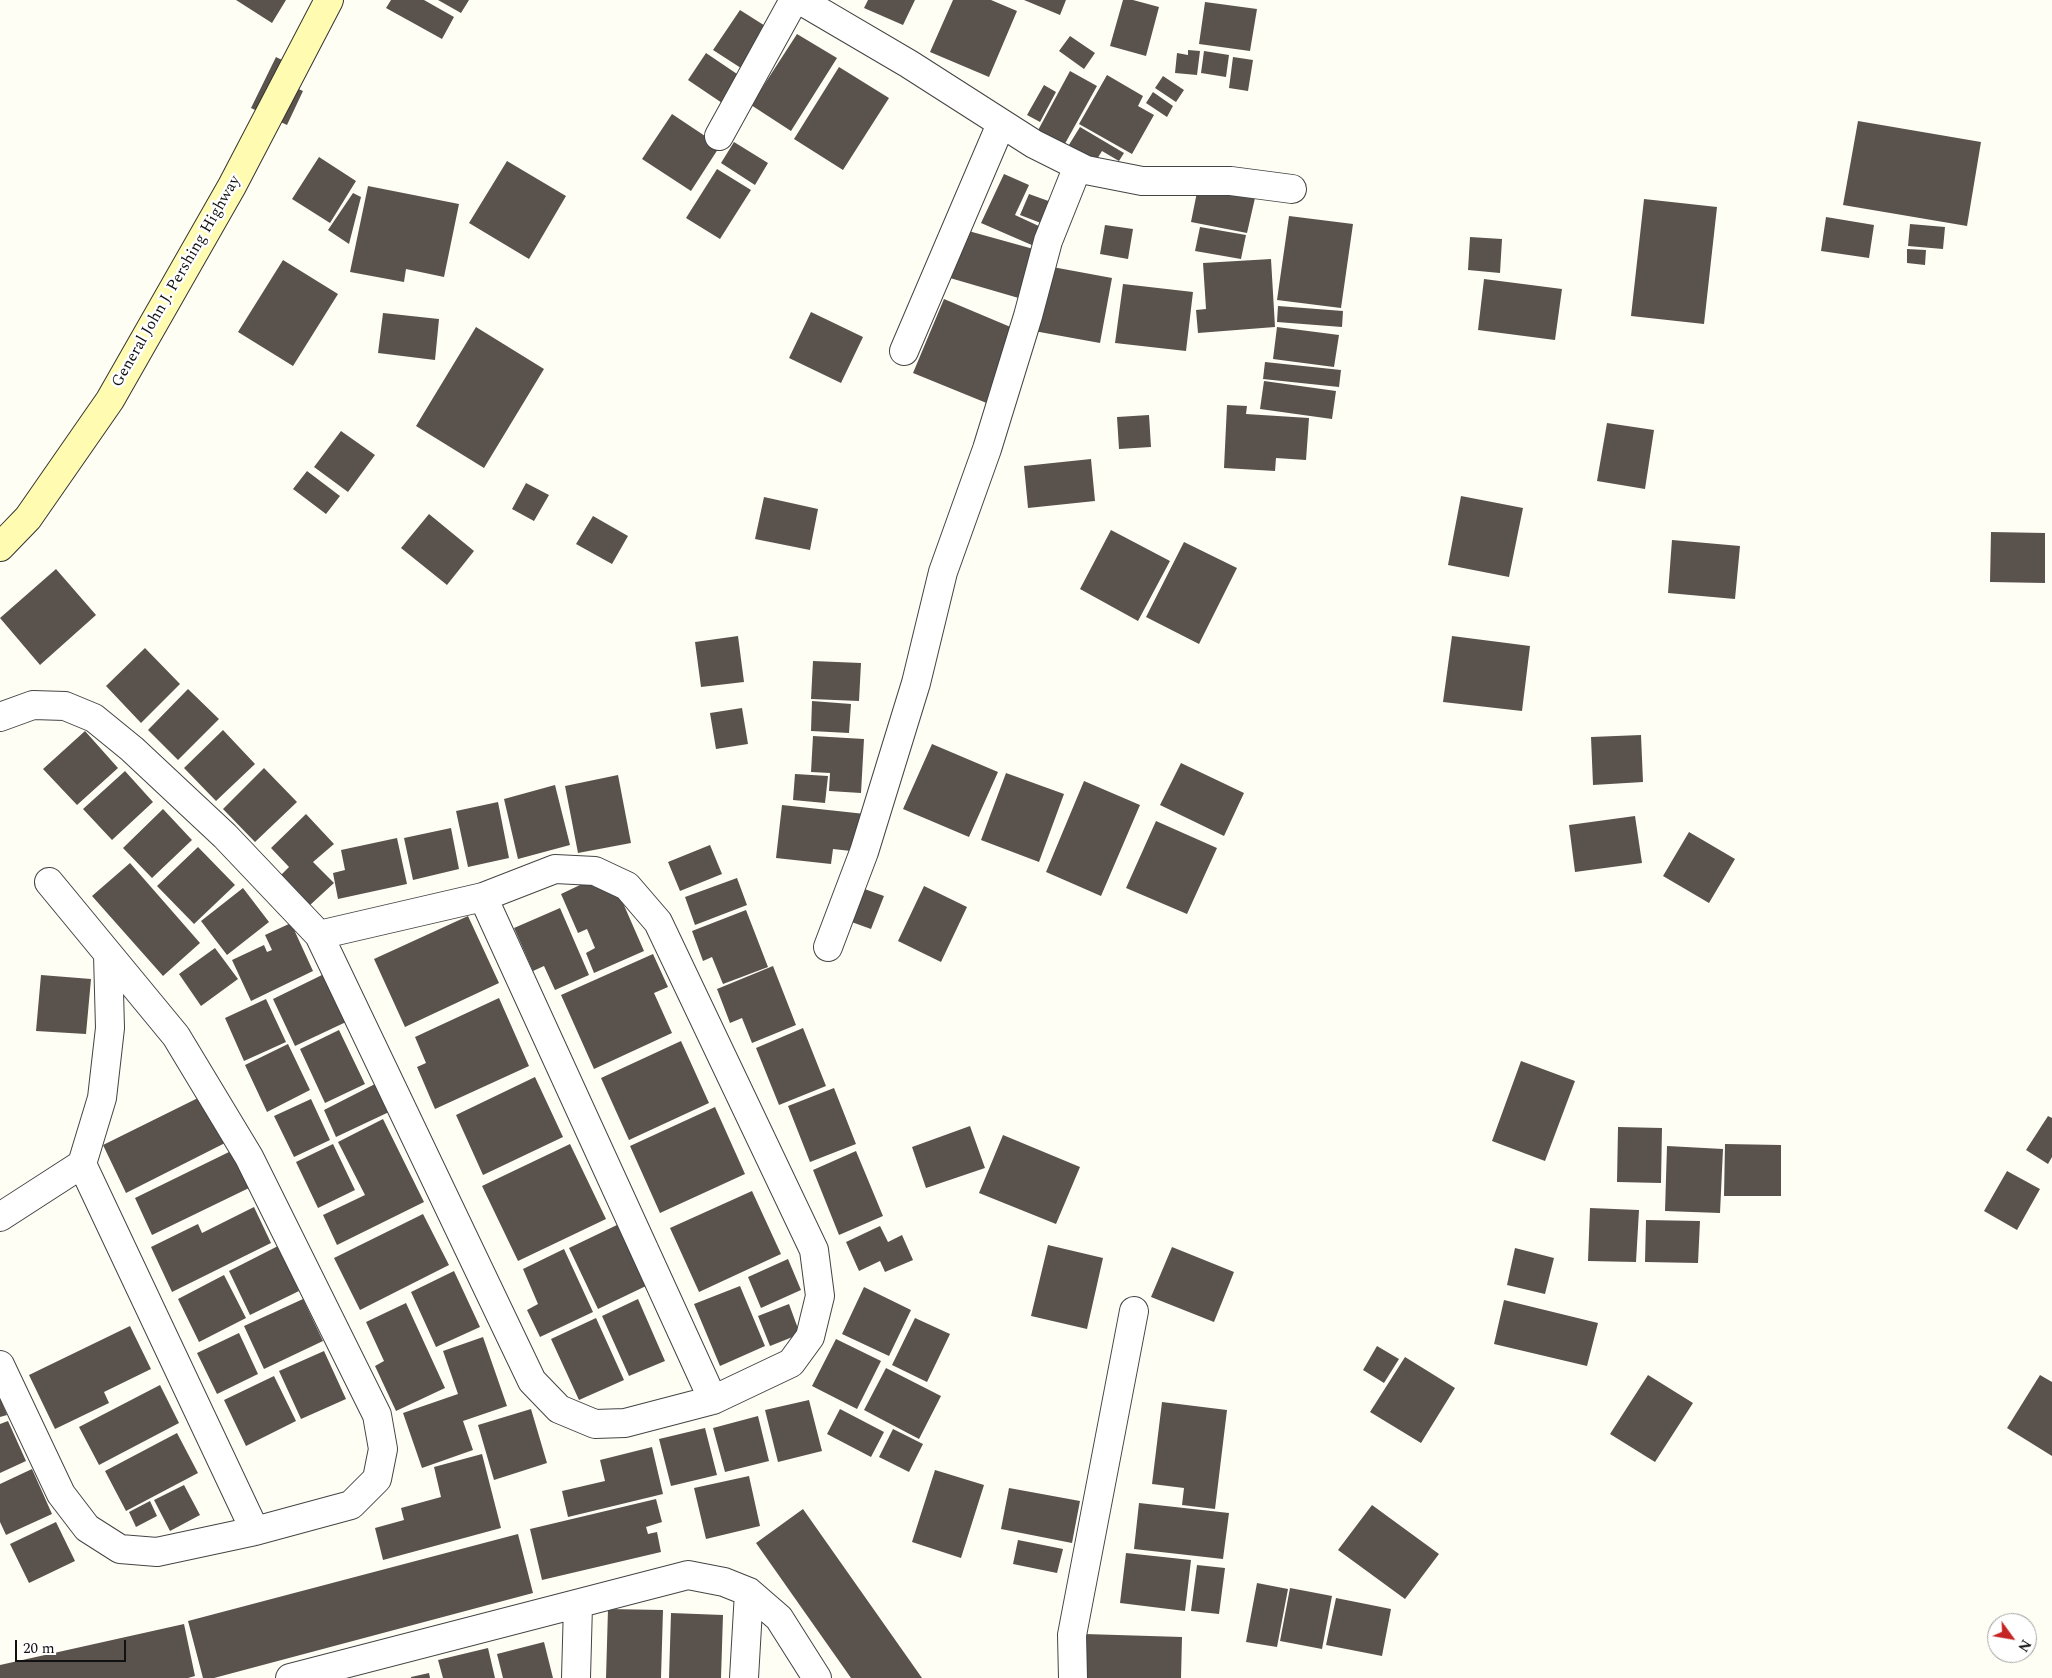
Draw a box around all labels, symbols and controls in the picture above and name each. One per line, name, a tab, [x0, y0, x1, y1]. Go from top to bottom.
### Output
street label: General John J. Pershing Highway	[108, 173, 246, 391]
north arrow	[1987, 1613, 2037, 1663]
scale bar	[18, 1630, 129, 1662]
text: N	[2012, 1635, 2036, 1656]
text: 20 m	[23, 1637, 55, 1660]

